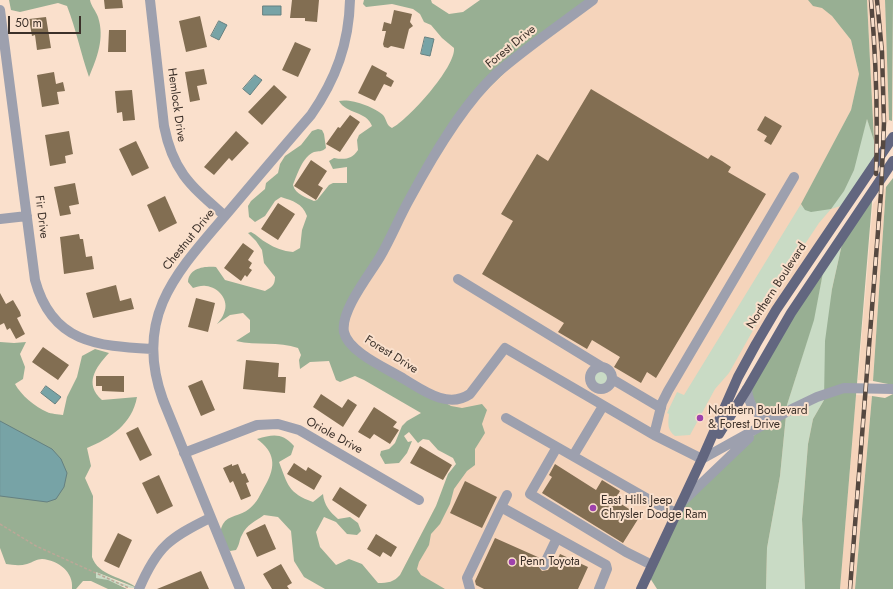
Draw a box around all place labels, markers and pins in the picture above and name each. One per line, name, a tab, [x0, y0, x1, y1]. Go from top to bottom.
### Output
place label: Northern Boulevard & Forest Drive	[708, 404, 808, 432]
marker: Northern Boulevard & Forest Drive	[695, 413, 705, 423]
place label: East Hills Jeep Chrysler Dodge Ram	[601, 494, 707, 522]
marker: East Hills Jeep Chrysler Dodge Ram	[588, 503, 598, 513]
place label: Penn Toyota	[520, 555, 580, 569]
marker: Penn Toyota	[507, 557, 517, 567]

